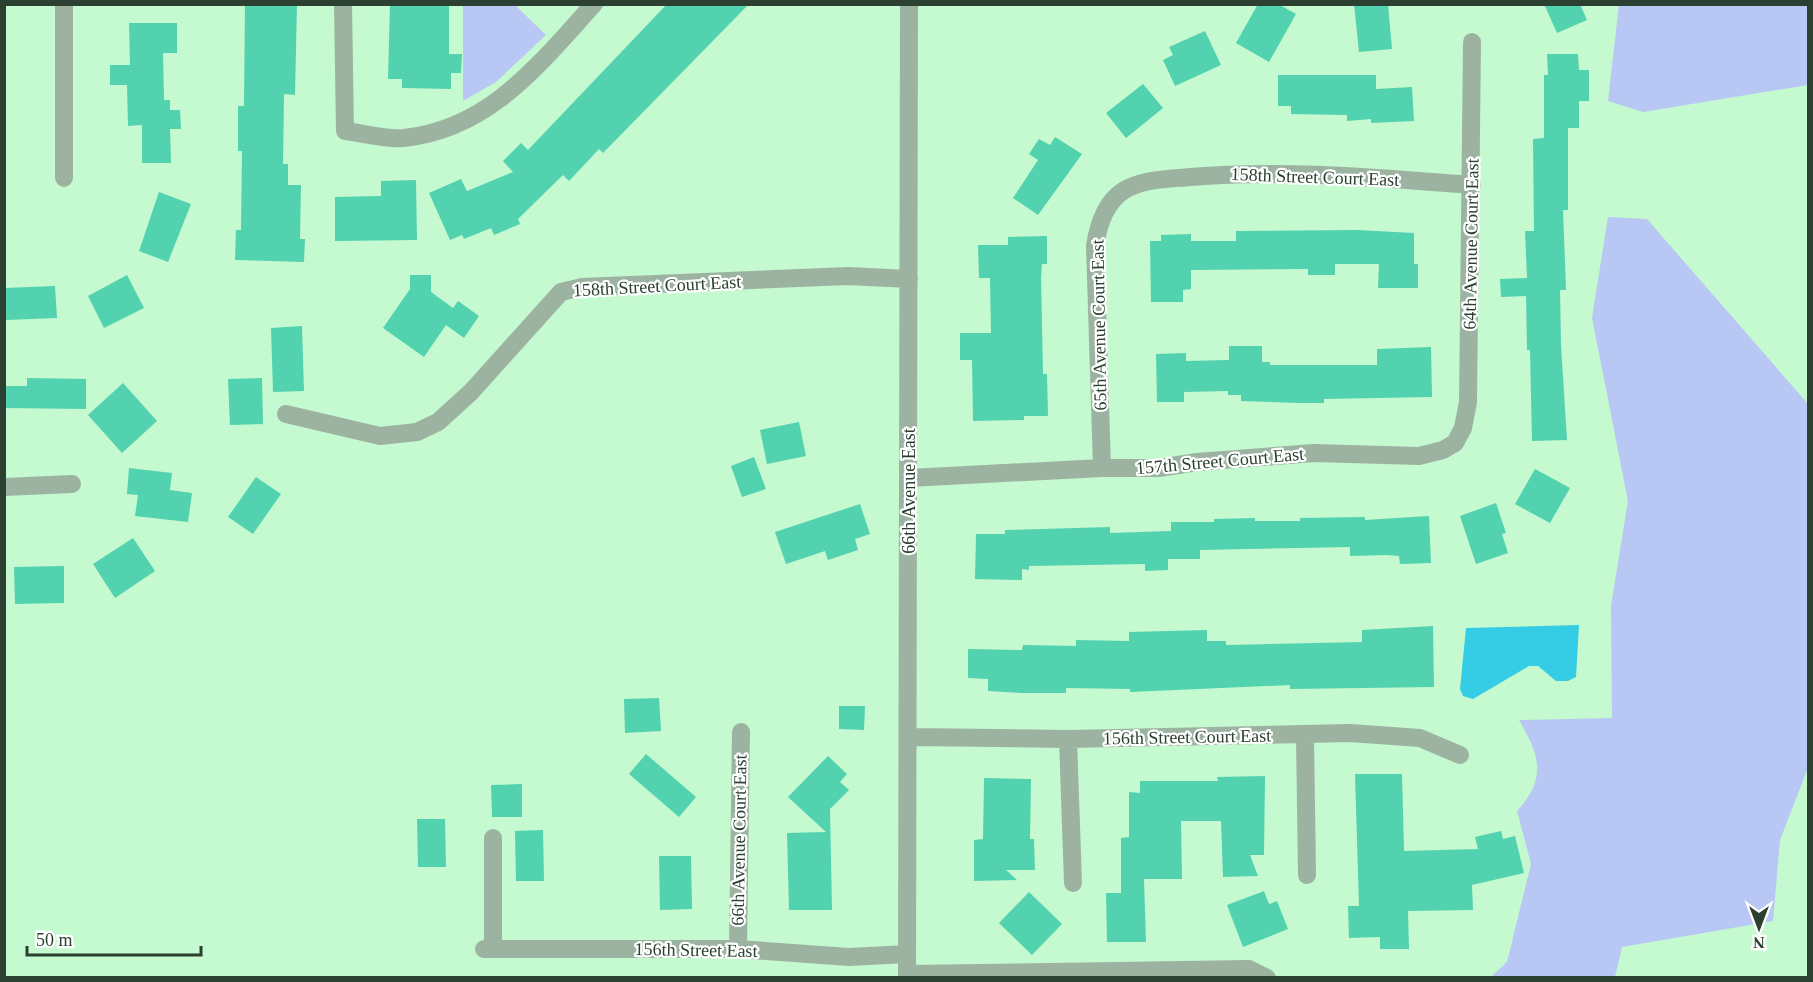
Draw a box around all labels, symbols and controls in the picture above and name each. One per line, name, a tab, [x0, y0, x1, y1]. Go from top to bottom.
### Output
street label: 64th Avenue Court East	[1460, 158, 1482, 330]
street label: 158th Street Court East	[1230, 164, 1400, 190]
street label: 65th Avenue Court East	[1088, 239, 1110, 411]
street label: 158th Street Court East	[572, 272, 742, 300]
street label: 66th Avenue East	[899, 428, 919, 554]
street label: 157th Street Court East	[1135, 444, 1305, 478]
street label: 156th Street Court East	[1103, 726, 1271, 748]
street label: 66th Avenue Court East	[728, 754, 750, 926]
north arrow	[1729, 898, 1789, 958]
scale bar	[27, 919, 201, 957]
text: 50 m	[36, 930, 73, 950]
text: N	[1753, 934, 1765, 951]
street label: 156th Street East	[634, 939, 758, 961]

